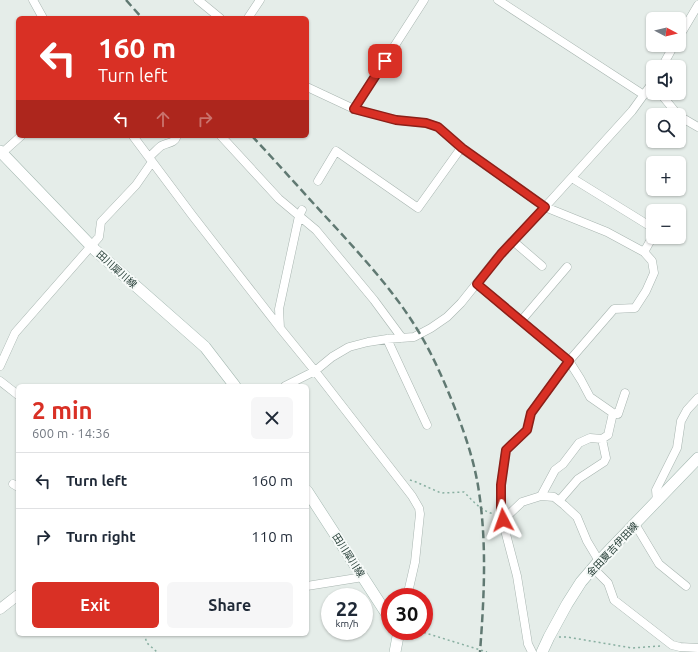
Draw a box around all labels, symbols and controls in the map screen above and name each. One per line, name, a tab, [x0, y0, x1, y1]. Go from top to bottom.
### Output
north arrow	[646, 12, 686, 52]
map controls	[646, 12, 686, 244]
icon: left	[32, 32, 84, 84]
text: 160 m	[98, 32, 176, 63]
pin	[368, 44, 402, 78]
icon: arrive	[374, 50, 396, 72]
button: sound	[646, 60, 686, 100]
text: Turn left	[98, 65, 168, 85]
icon: left	[110, 108, 132, 130]
icon: ahead	[152, 108, 174, 130]
icon: right	[194, 108, 216, 130]
button: search	[646, 108, 686, 148]
button: +	[646, 156, 686, 196]
button: −	[646, 204, 686, 244]
street label: 田川犀川線	[94, 249, 139, 290]
text: 2 min	[32, 397, 93, 424]
button: close	[251, 397, 293, 439]
text: 600 m · 14:36	[32, 426, 110, 440]
icon: left	[32, 470, 54, 492]
text: Turn left	[66, 472, 127, 489]
text: 160 m	[251, 472, 293, 489]
position arrow	[482, 499, 524, 541]
street label: 金田夏吉伊田線	[584, 520, 640, 579]
icon: right	[32, 526, 54, 548]
text: Turn right	[66, 528, 136, 545]
text: 110 m	[251, 528, 293, 545]
street label: 田川犀川線	[330, 531, 367, 579]
button: Exit	[32, 582, 159, 628]
button: Share	[167, 582, 293, 628]
speed limit sign: 30	[381, 588, 433, 640]
text: 22	[336, 597, 358, 620]
text: km/h	[335, 618, 359, 629]

